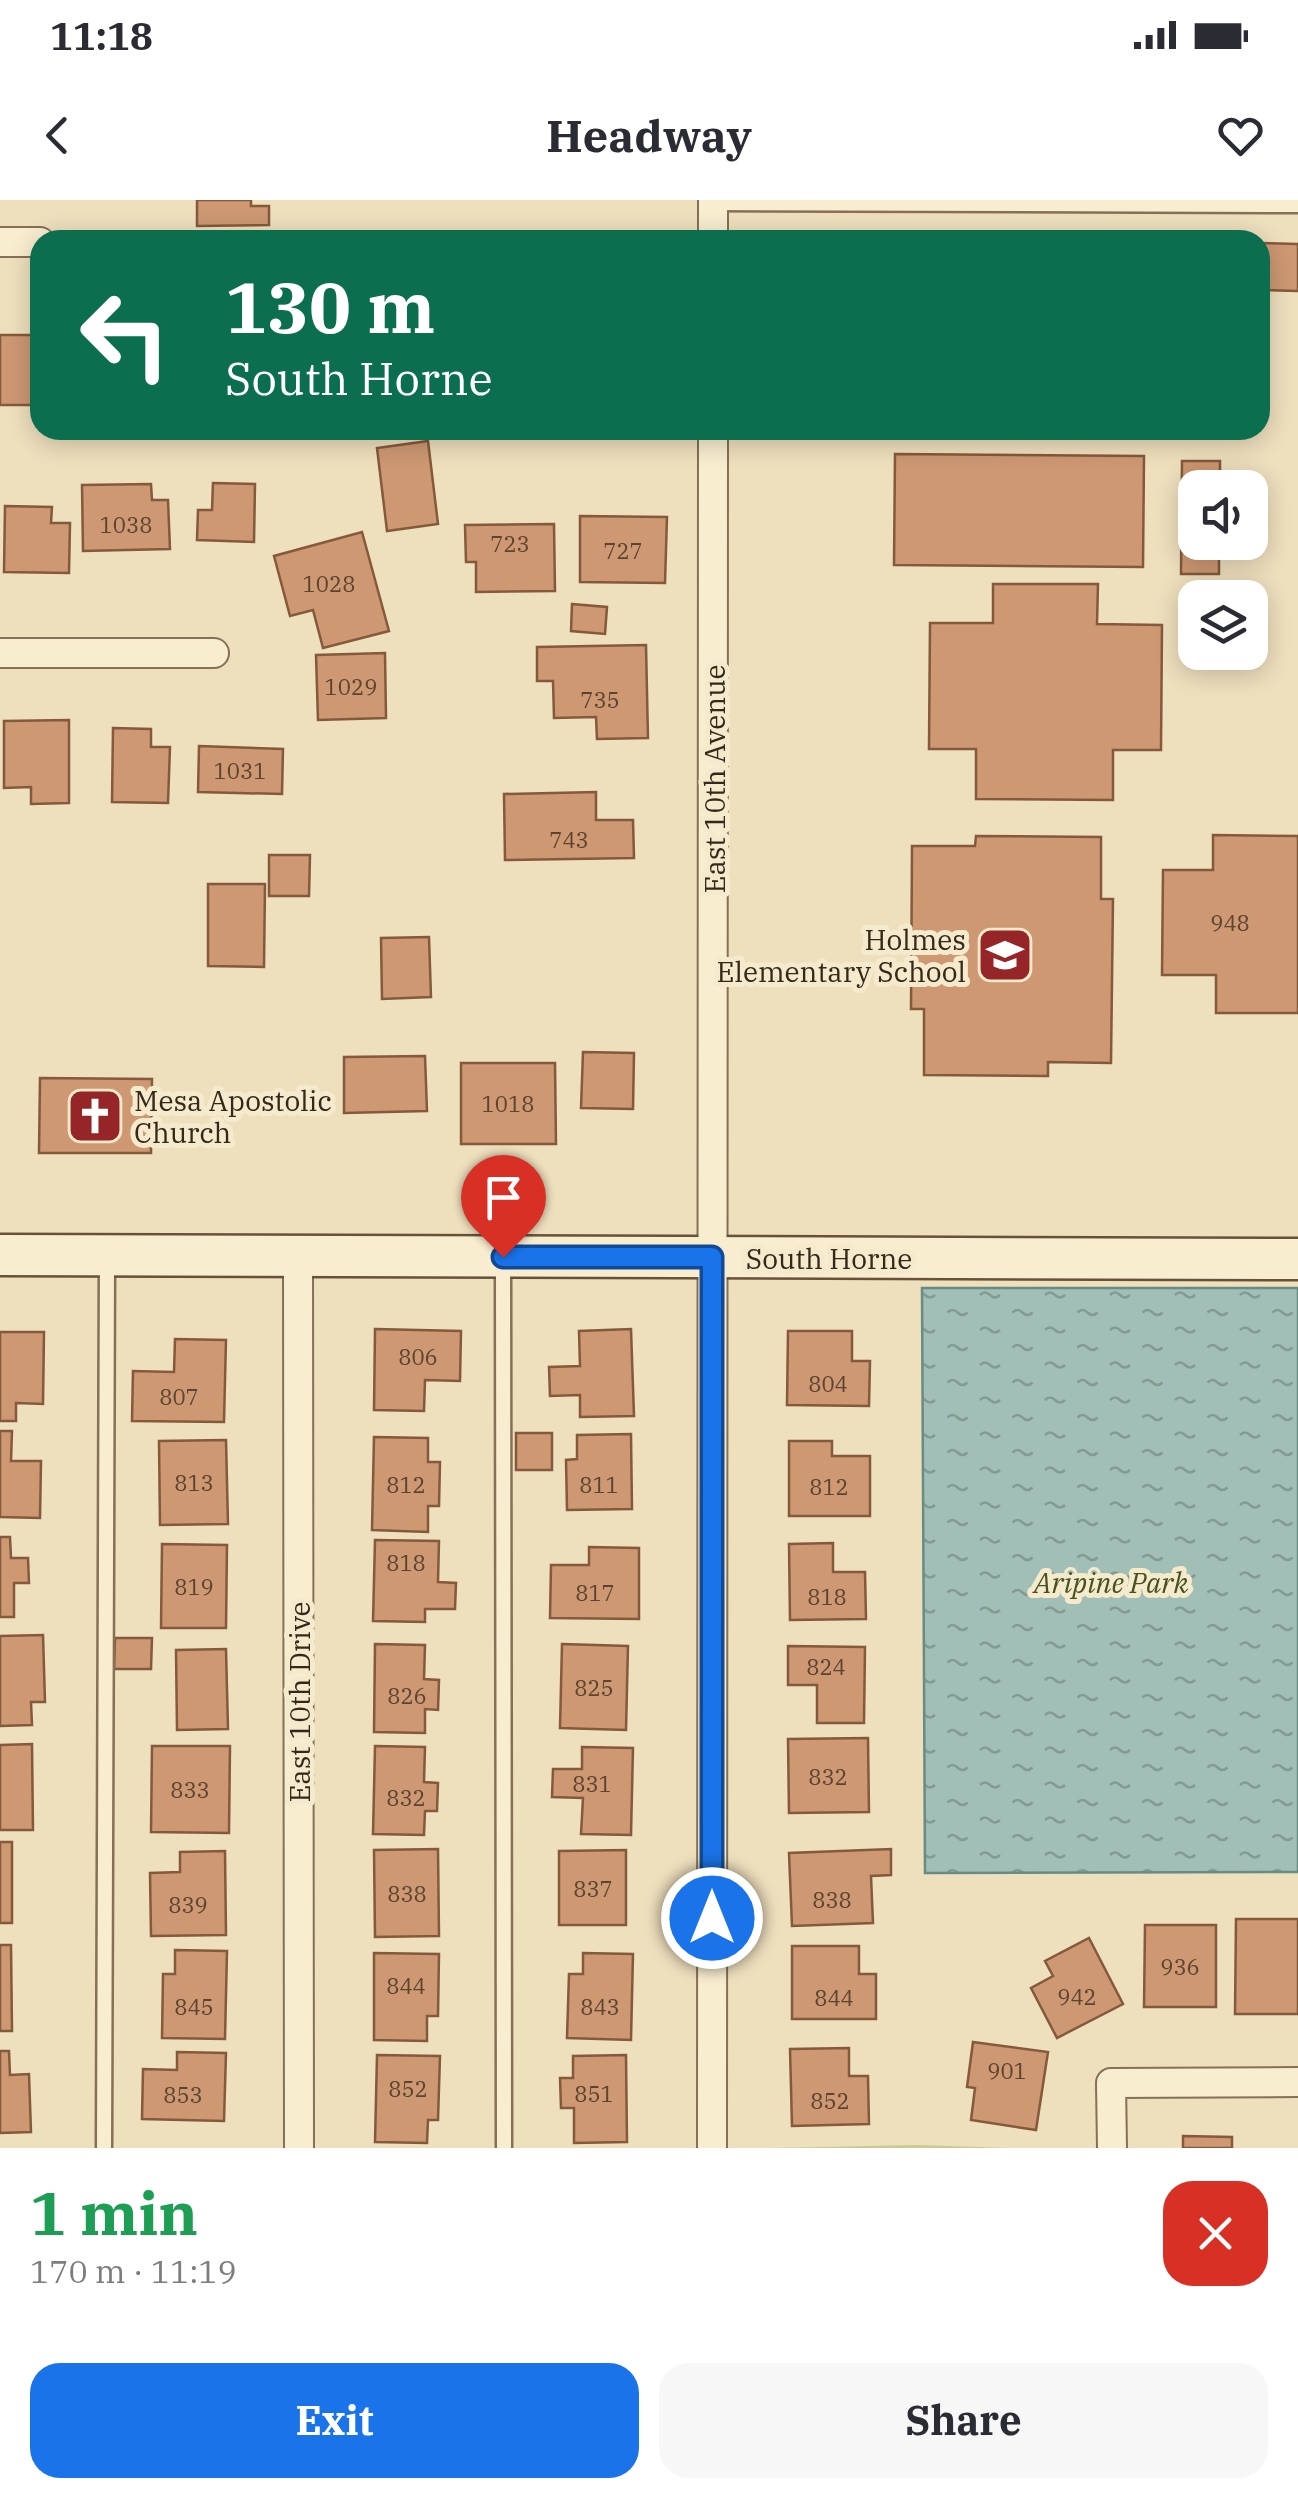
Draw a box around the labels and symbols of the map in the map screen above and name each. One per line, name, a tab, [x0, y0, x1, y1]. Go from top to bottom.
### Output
house number: 1038	[100, 510, 152, 539]
house number: 723	[490, 529, 530, 558]
house number: 727	[603, 536, 643, 565]
house number: 1028	[303, 569, 355, 598]
street label: East 10th Avenue	[696, 665, 733, 893]
house number: 1029	[325, 672, 377, 701]
house number: 735	[580, 685, 620, 714]
house number: 1031	[214, 756, 266, 785]
house number: 743	[549, 825, 589, 854]
house number: 948	[1210, 908, 1250, 937]
place label: Holmes Elementary School	[717, 921, 966, 990]
school or university icon: Holmes Elementary School	[975, 925, 1035, 985]
place label: Mesa Apostolic Church	[134, 1082, 332, 1151]
church icon: Mesa Apostolic Church	[65, 1086, 125, 1146]
house number: 1018	[482, 1089, 534, 1118]
pin	[461, 1155, 546, 1258]
street label: South Horne	[746, 1240, 912, 1277]
house number: 806	[398, 1342, 438, 1371]
house number: 804	[808, 1369, 848, 1398]
house number: 807	[159, 1382, 199, 1411]
house number: 813	[174, 1468, 214, 1497]
house number: 812	[386, 1470, 426, 1499]
house number: 811	[579, 1470, 619, 1499]
house number: 812	[809, 1472, 849, 1501]
house number: 818	[386, 1548, 426, 1577]
park label: Aripine Park	[1032, 1564, 1188, 1601]
house number: 819	[174, 1572, 214, 1601]
house number: 817	[575, 1578, 615, 1607]
house number: 818	[807, 1582, 847, 1611]
street label: East 10th Drive	[281, 1601, 318, 1803]
house number: 824	[806, 1652, 846, 1681]
house number: 825	[574, 1673, 614, 1702]
house number: 826	[387, 1681, 427, 1710]
house number: 832	[808, 1762, 848, 1791]
house number: 831	[572, 1769, 612, 1798]
house number: 833	[170, 1775, 210, 1804]
house number: 832	[386, 1783, 426, 1812]
position arrow	[660, 1866, 764, 1970]
house number: 837	[573, 1874, 613, 1903]
house number: 838	[387, 1879, 427, 1908]
house number: 838	[812, 1885, 852, 1914]
house number: 839	[168, 1890, 208, 1919]
house number: 936	[1160, 1952, 1200, 1981]
house number: 844	[386, 1971, 426, 2000]
house number: 942	[1057, 1982, 1097, 2011]
house number: 844	[814, 1983, 854, 2012]
house number: 845	[174, 1992, 214, 2021]
house number: 843	[580, 1992, 620, 2021]
house number: 901	[987, 2056, 1027, 2085]
house number: 852	[388, 2074, 428, 2103]
house number: 851	[574, 2079, 614, 2108]
house number: 853	[163, 2080, 203, 2109]
house number: 852	[810, 2086, 850, 2115]

